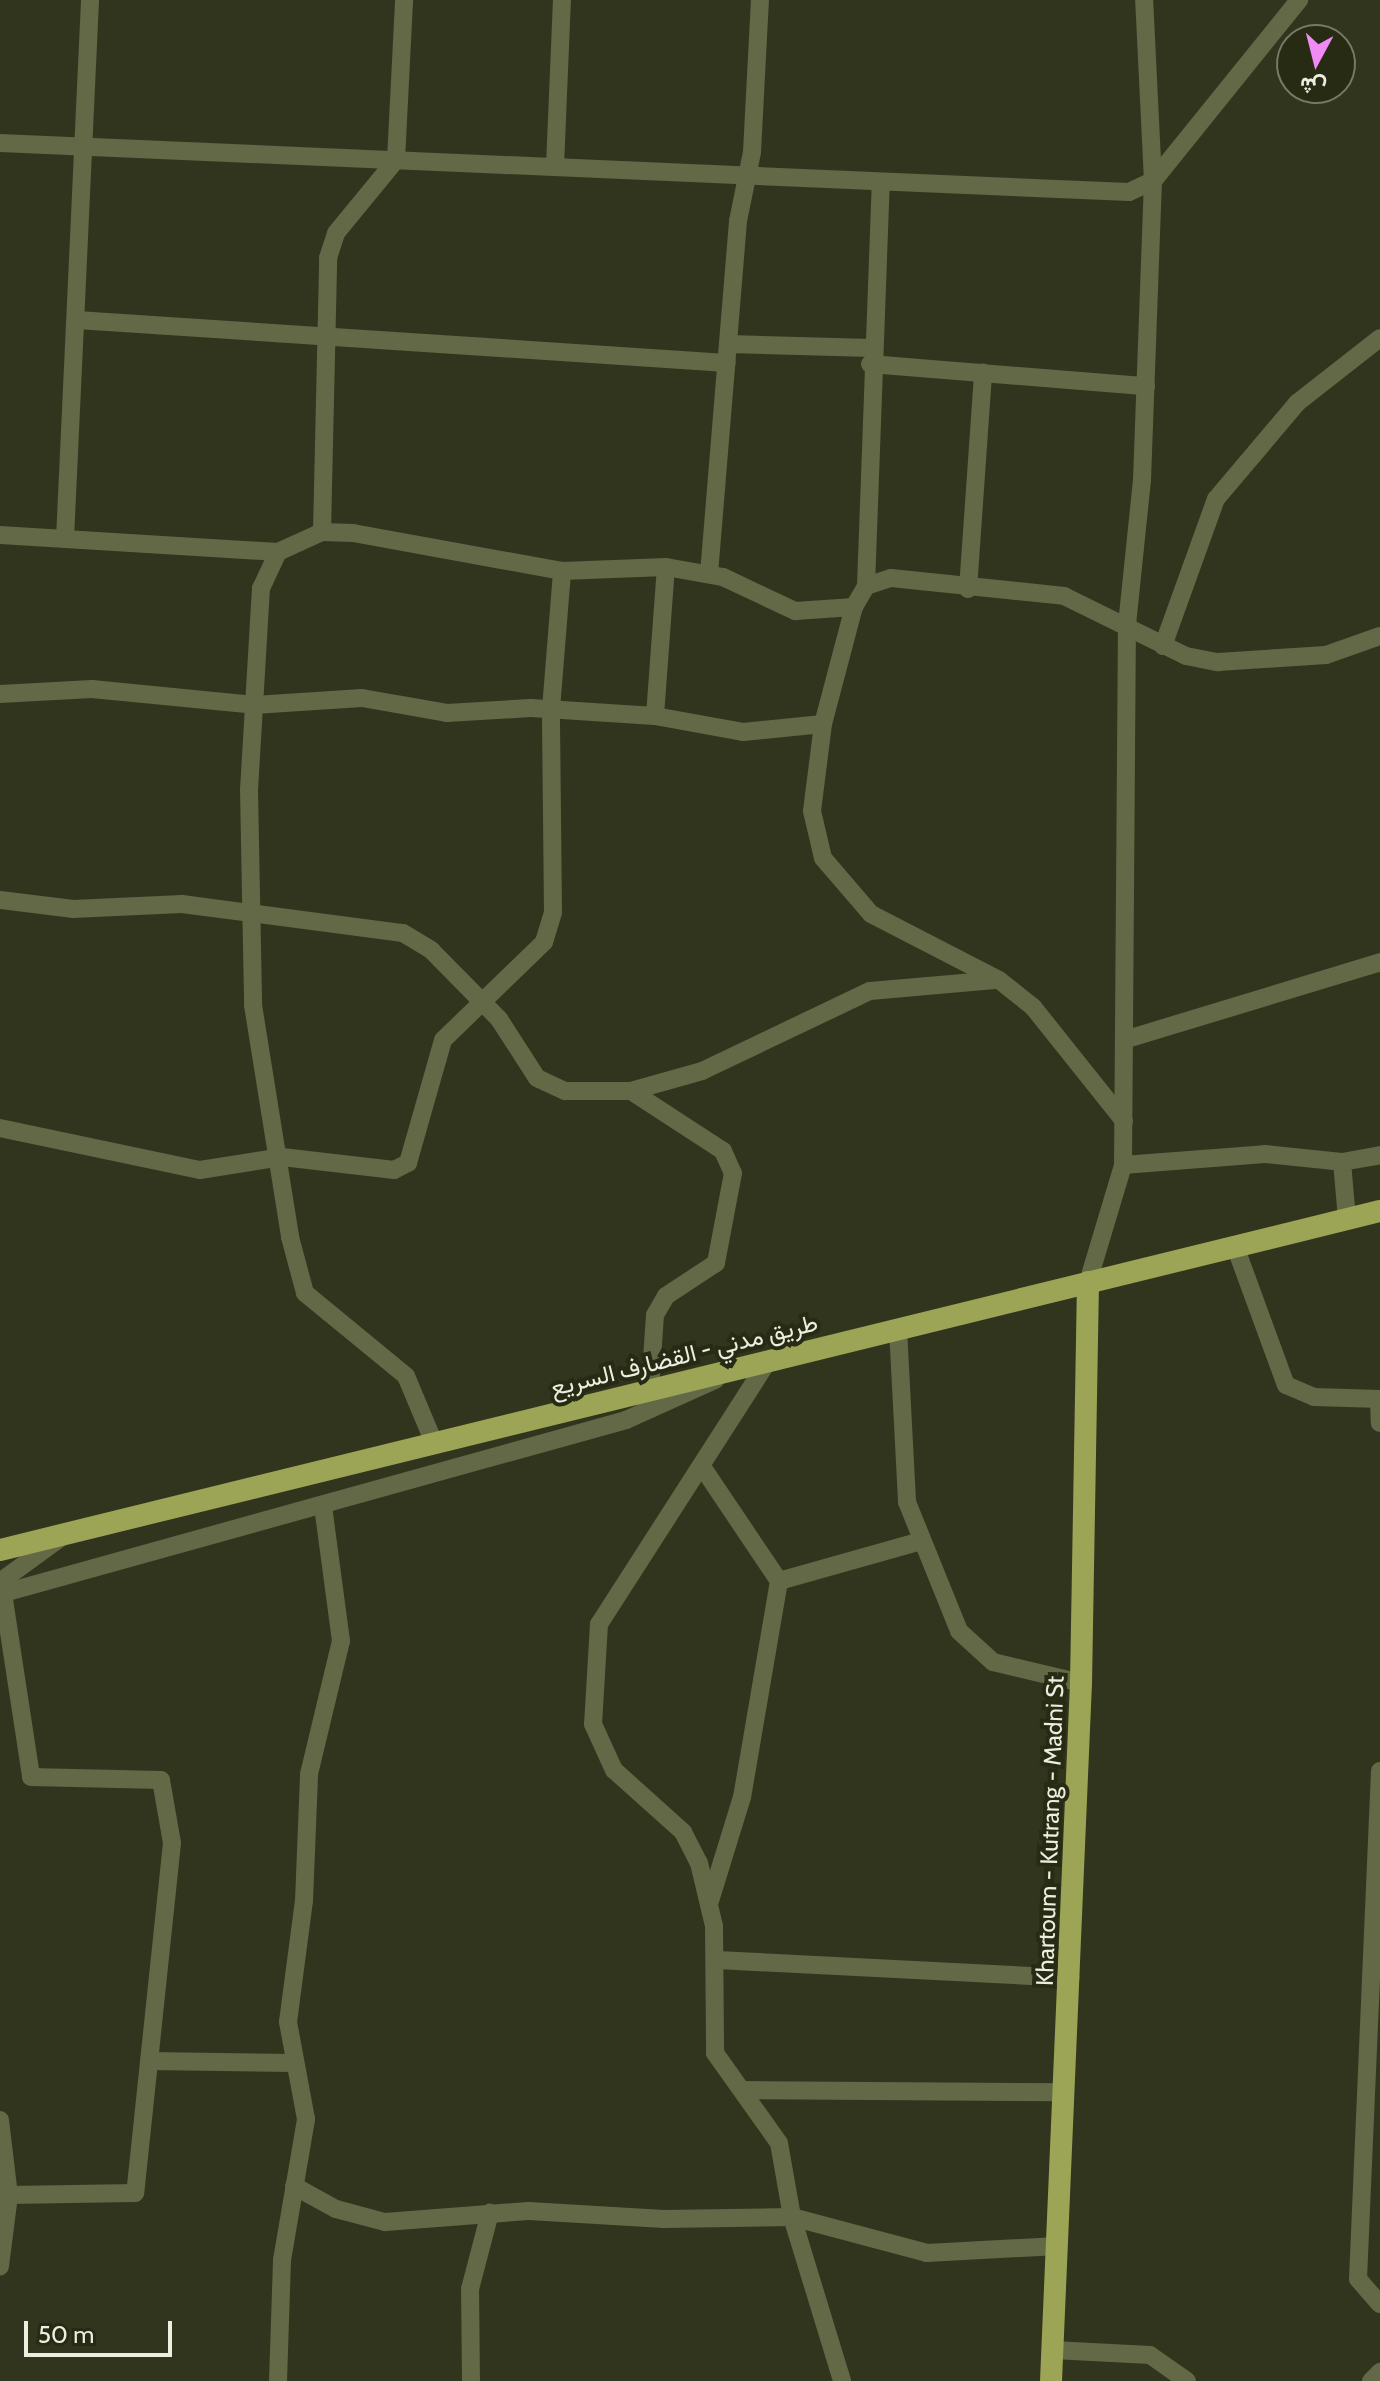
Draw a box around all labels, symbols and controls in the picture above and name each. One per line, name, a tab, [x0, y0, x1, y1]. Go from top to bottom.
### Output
north arrow	[1276, 24, 1356, 104]
text: ش	[1298, 71, 1328, 101]
street label: طريق مدني - القضارف السريع	[547, 1308, 821, 1402]
street label: Khartoum - Kutrang - Madni St	[1030, 1675, 1070, 1987]
scale bar	[28, 2305, 176, 2355]
text: 50 m	[38, 2320, 94, 2349]

